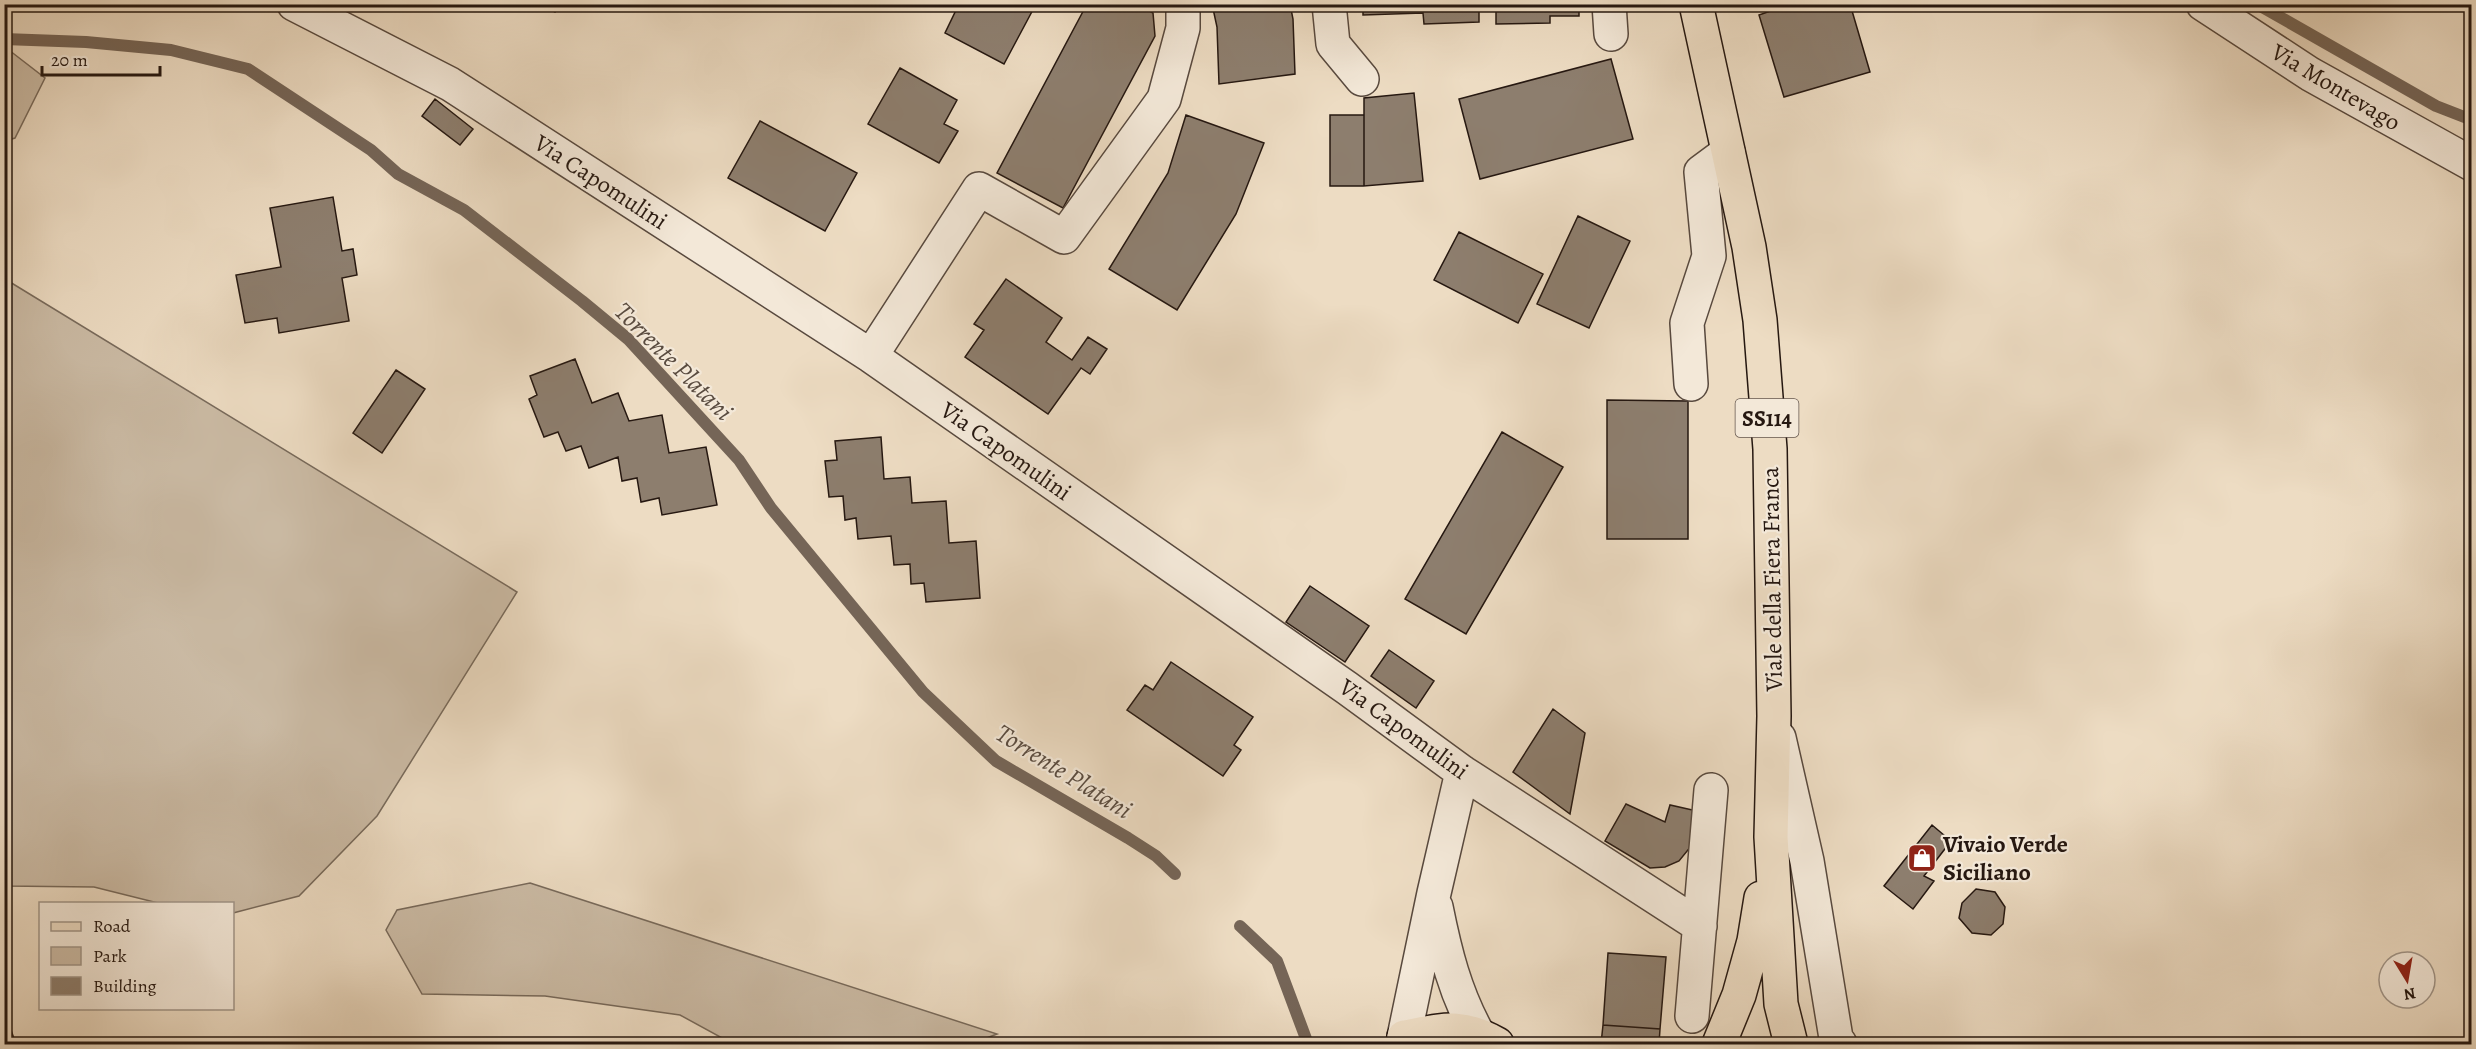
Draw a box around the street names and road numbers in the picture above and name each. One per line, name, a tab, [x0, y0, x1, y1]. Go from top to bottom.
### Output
street label: Via Montevago	[2265, 35, 2407, 138]
street label: Via Capomulini	[527, 126, 674, 237]
street label: Via Capomulini	[933, 394, 1078, 508]
road number: SS114	[1736, 399, 1798, 437]
street label: Viale della Fiera Franca	[1754, 466, 1790, 693]
street label: Via Capomulini	[1332, 671, 1475, 787]

